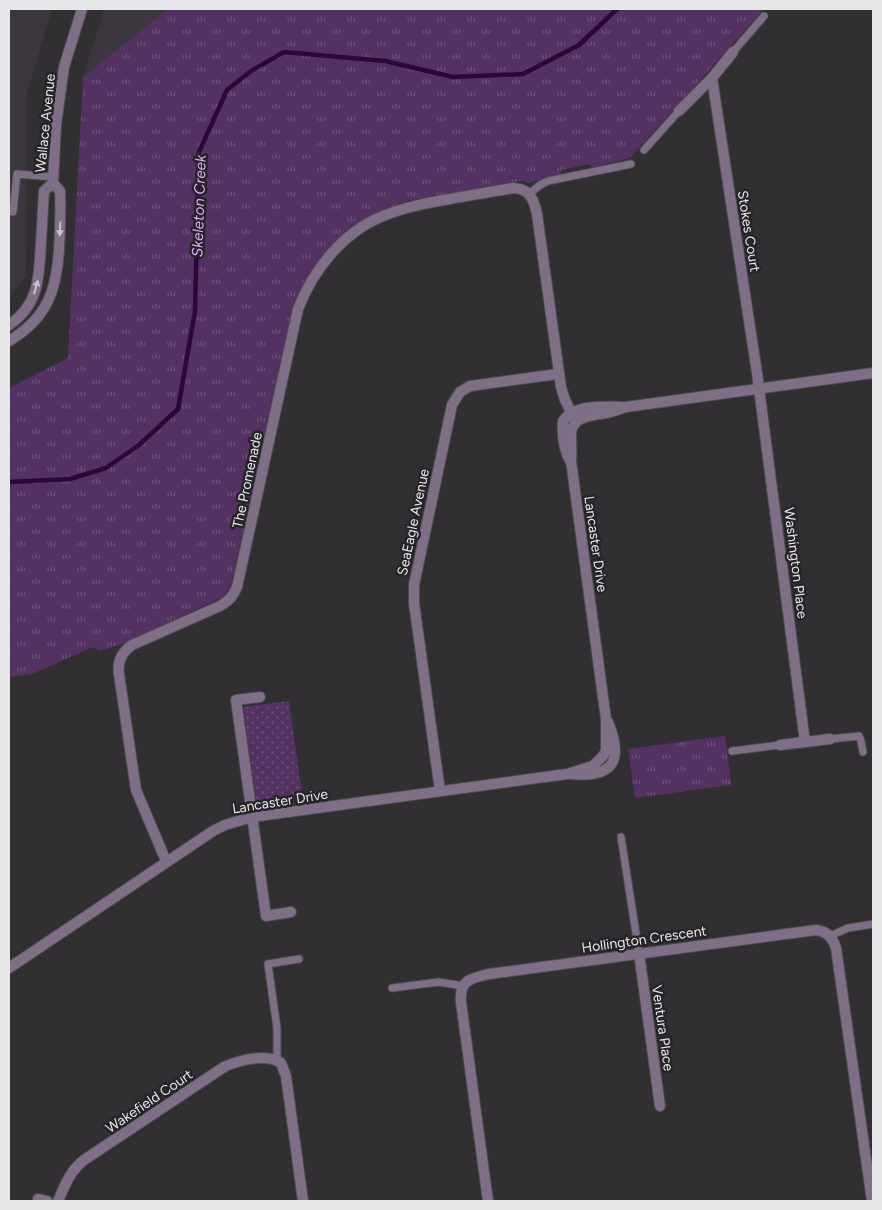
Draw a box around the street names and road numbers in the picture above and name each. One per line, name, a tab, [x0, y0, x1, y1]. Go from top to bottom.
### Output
street label: Wallace Avenue	[32, 72, 59, 173]
street label: Stokes Court	[734, 189, 763, 273]
street label: The Promenade	[229, 430, 266, 530]
street label: SeaEagle Avenue	[394, 467, 433, 577]
street label: Lancaster Drive	[580, 495, 611, 594]
street label: Washington Place	[780, 507, 811, 620]
street label: Lancaster Drive	[231, 785, 330, 817]
street label: Hollington Crescent	[580, 922, 708, 957]
street label: Ventura Place	[648, 984, 677, 1072]
street label: Wakefield Court	[103, 1066, 196, 1137]

